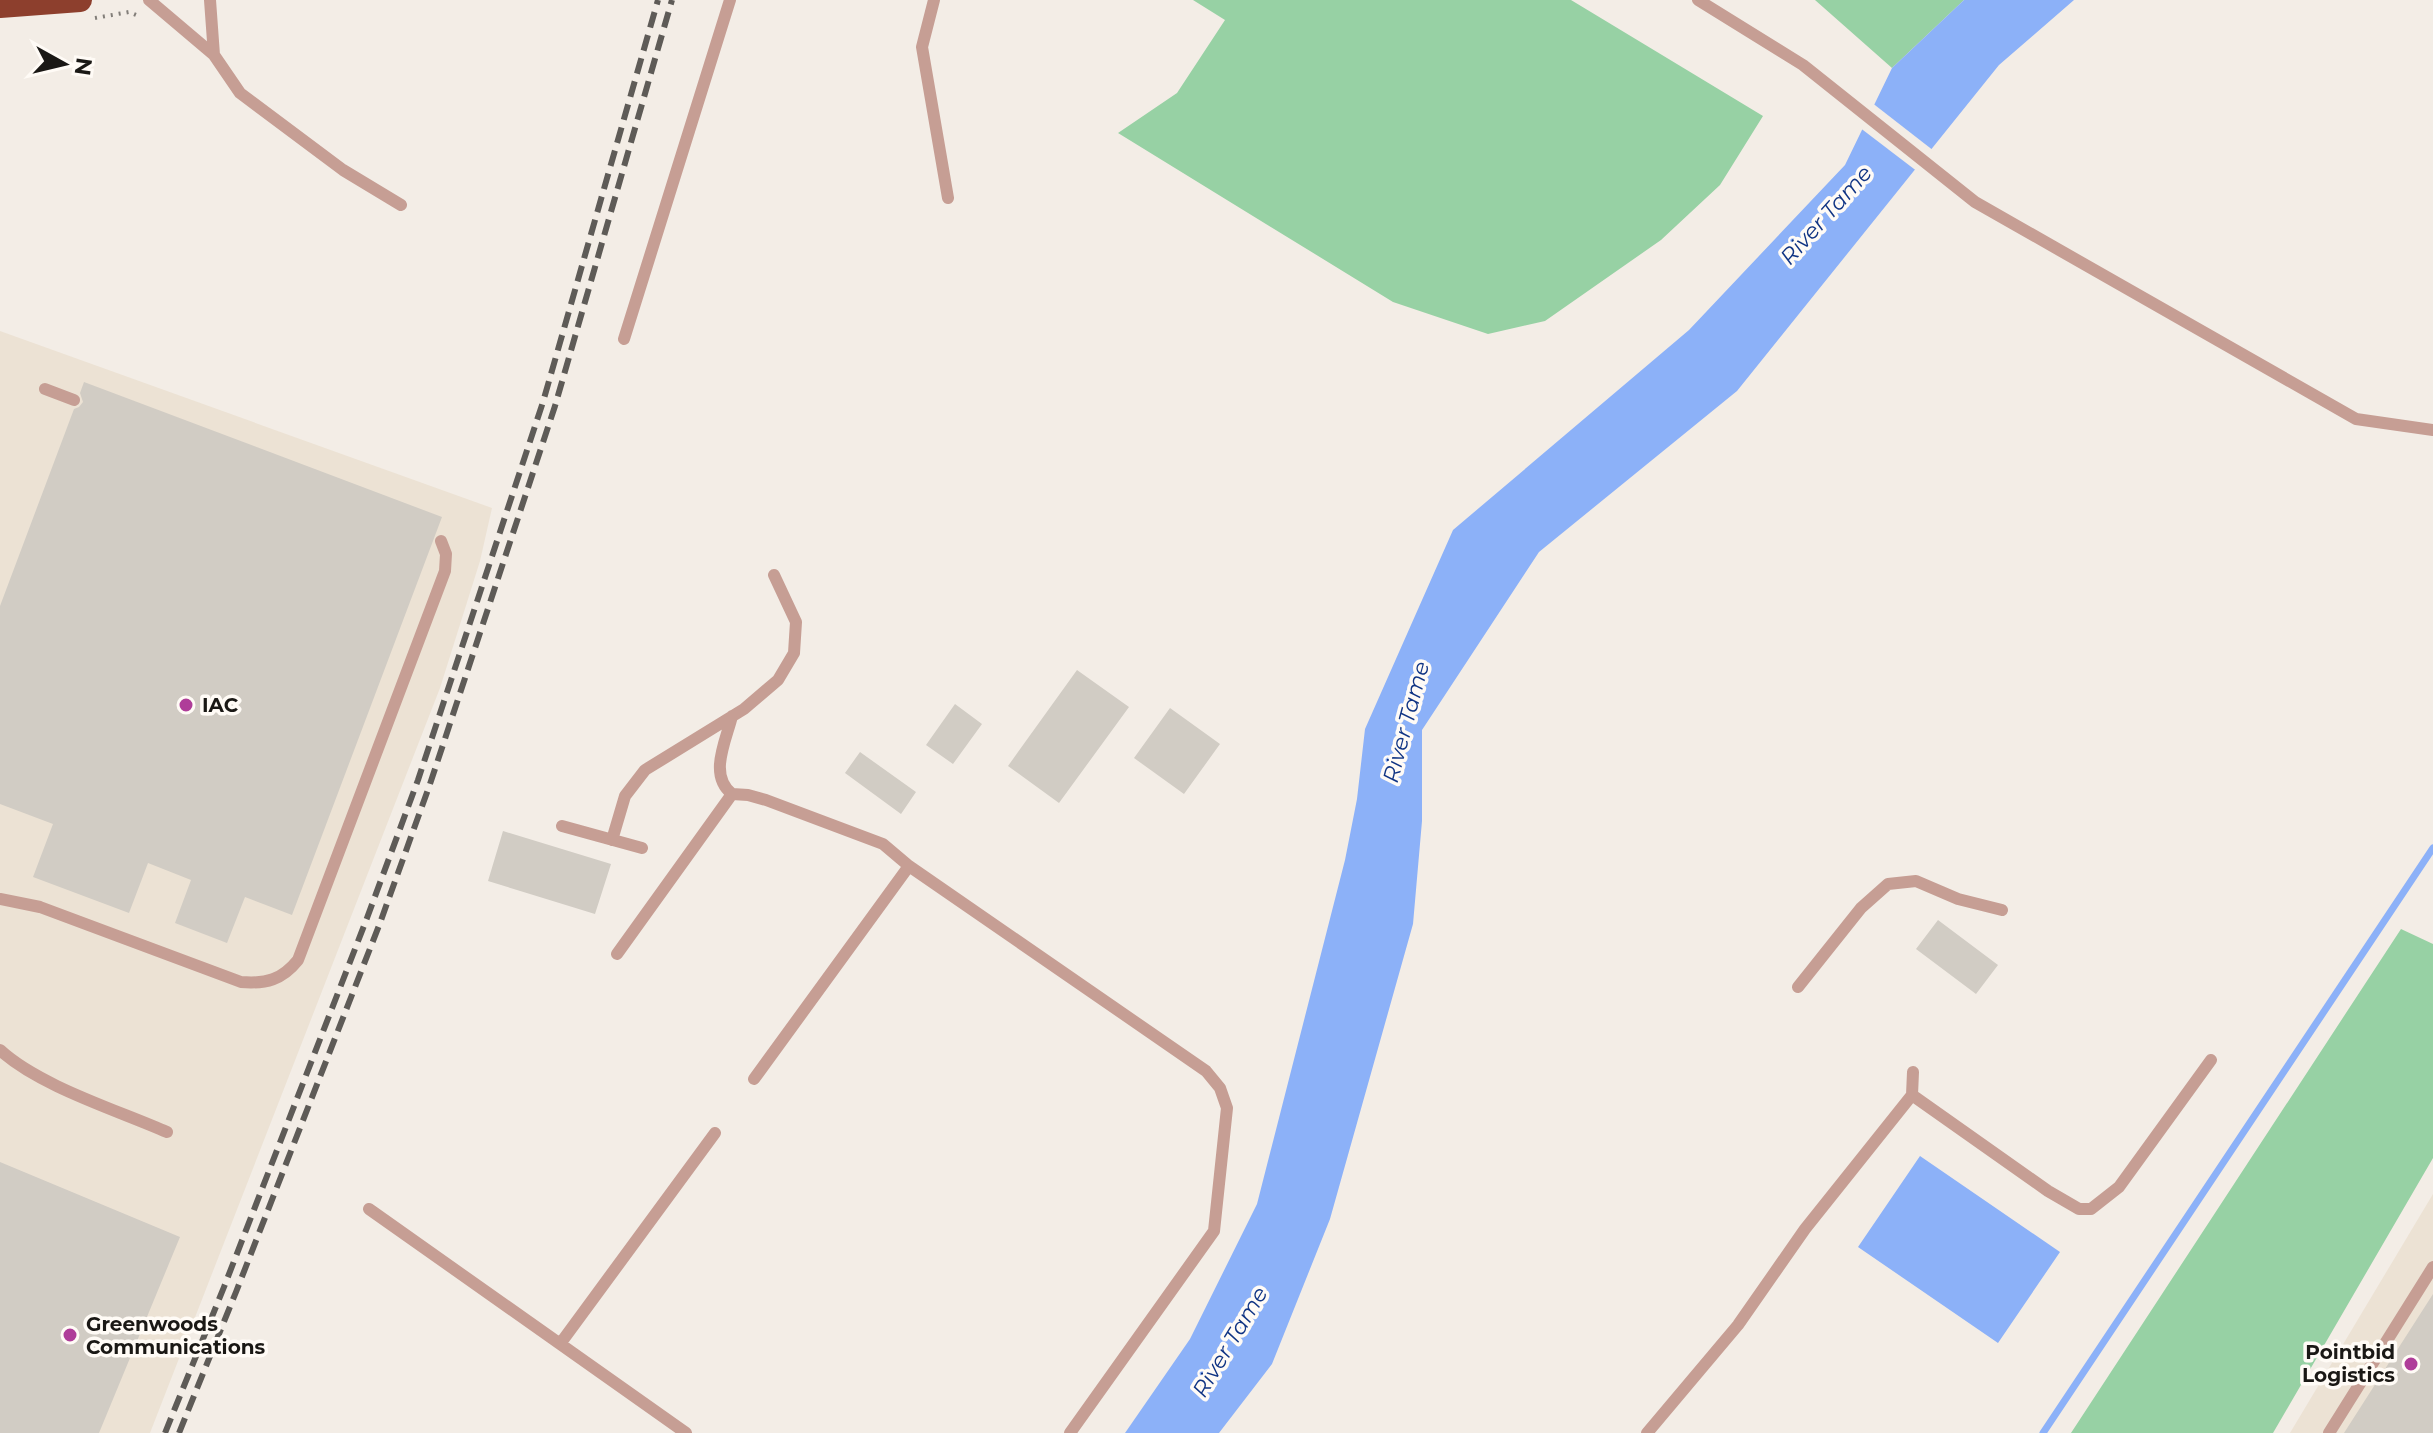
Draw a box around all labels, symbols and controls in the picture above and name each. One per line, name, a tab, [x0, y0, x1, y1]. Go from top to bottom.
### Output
north arrow	[24, 24, 104, 104]
text: N	[69, 56, 98, 77]
water label: River Tame	[1774, 160, 1878, 270]
water label: River Tame	[1377, 658, 1435, 786]
place label: IAC	[202, 693, 239, 717]
marker: IAC	[177, 696, 195, 714]
water label: River Tame	[1186, 1282, 1274, 1402]
place label: Greenwoods Communications	[86, 1312, 266, 1359]
marker: Greenwoods Communications	[61, 1326, 79, 1344]
place label: Pointbid Logistics	[2302, 1340, 2395, 1387]
marker: Pointbid Logistics	[2402, 1355, 2420, 1373]

